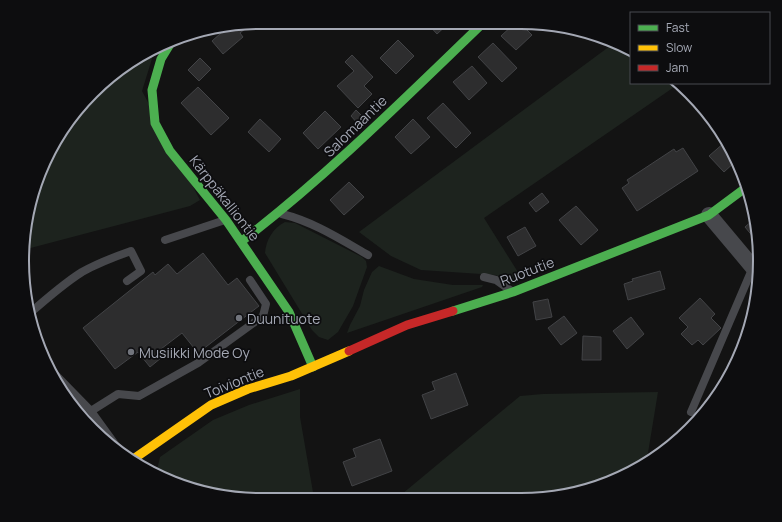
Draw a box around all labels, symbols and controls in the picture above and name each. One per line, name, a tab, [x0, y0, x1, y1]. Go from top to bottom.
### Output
legend	[630, 12, 770, 84]
text: Fast	[666, 19, 690, 36]
text: Slow	[666, 39, 692, 56]
text: Jam	[666, 59, 688, 76]
street label: Salomaantie	[319, 91, 391, 161]
street label: Kärppäkalliontie	[186, 151, 264, 245]
street label: Ruotutie	[497, 252, 557, 290]
place label: Duunituote	[247, 309, 320, 328]
marker: Duunituote	[234, 313, 244, 323]
place label: Musiikki Mode Oy	[139, 343, 250, 362]
marker: Musiikki Mode Oy	[126, 347, 136, 357]
street label: Toiviontie	[201, 361, 267, 403]

